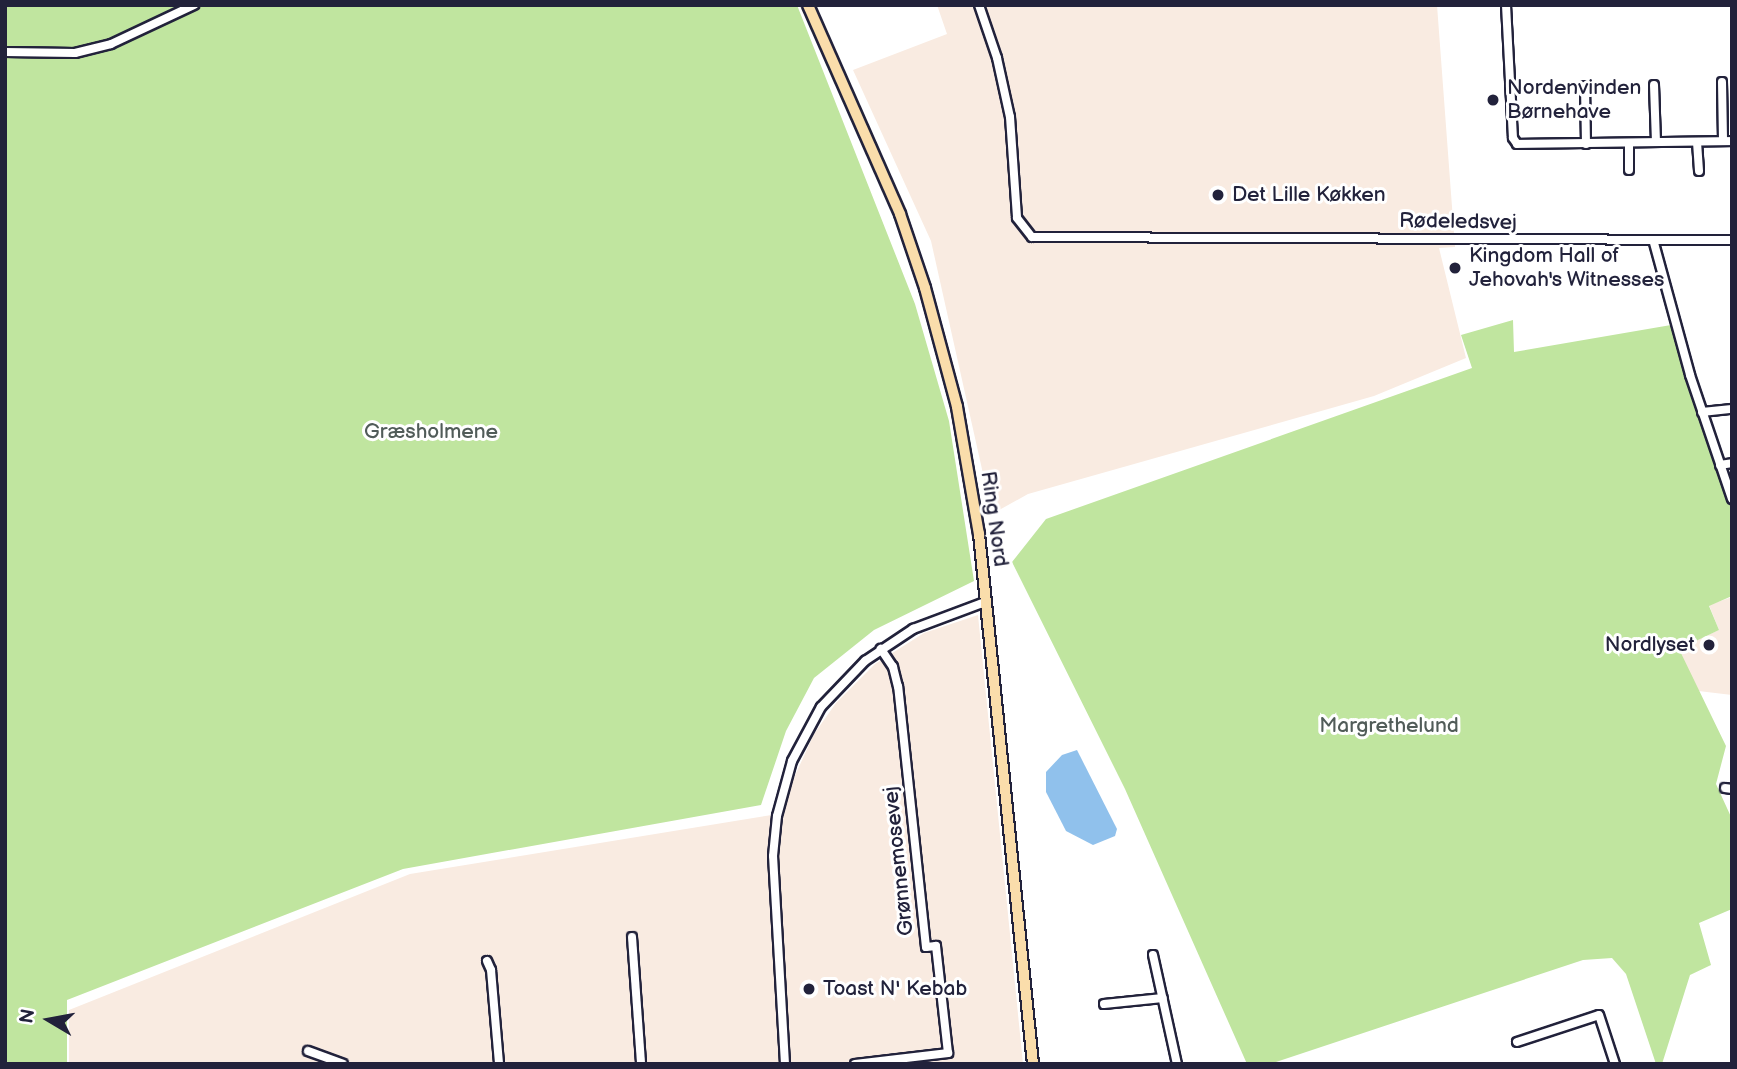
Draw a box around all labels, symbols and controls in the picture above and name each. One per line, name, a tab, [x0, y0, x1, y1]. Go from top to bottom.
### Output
place label: Nordenvinden Børnehave	[1507, 75, 1641, 125]
marker: Nordenvinden Børnehave	[1485, 92, 1501, 108]
place label: Det Lille Køkken	[1232, 182, 1386, 208]
marker: Det Lille Køkken	[1210, 187, 1226, 203]
street label: Rødeledsvej	[1399, 208, 1517, 236]
place label: Kingdom Hall of Jehovah's Witnesses	[1469, 243, 1665, 293]
marker: Kingdom Hall of Jehovah's Witnesses	[1447, 260, 1463, 276]
park label: Græsholmene	[364, 419, 498, 445]
street label: Ring Nord	[975, 470, 1013, 568]
place label: Nordlyset	[1605, 632, 1695, 658]
marker: Nordlyset	[1701, 637, 1717, 653]
park label: Margrethelund	[1319, 713, 1459, 739]
street label: Grønnemosevej	[879, 785, 919, 937]
place label: Toast N' Kebab	[823, 976, 967, 1002]
marker: Toast N' Kebab	[801, 981, 817, 997]
north arrow	[14, 985, 84, 1055]
text: N	[15, 1007, 40, 1025]

